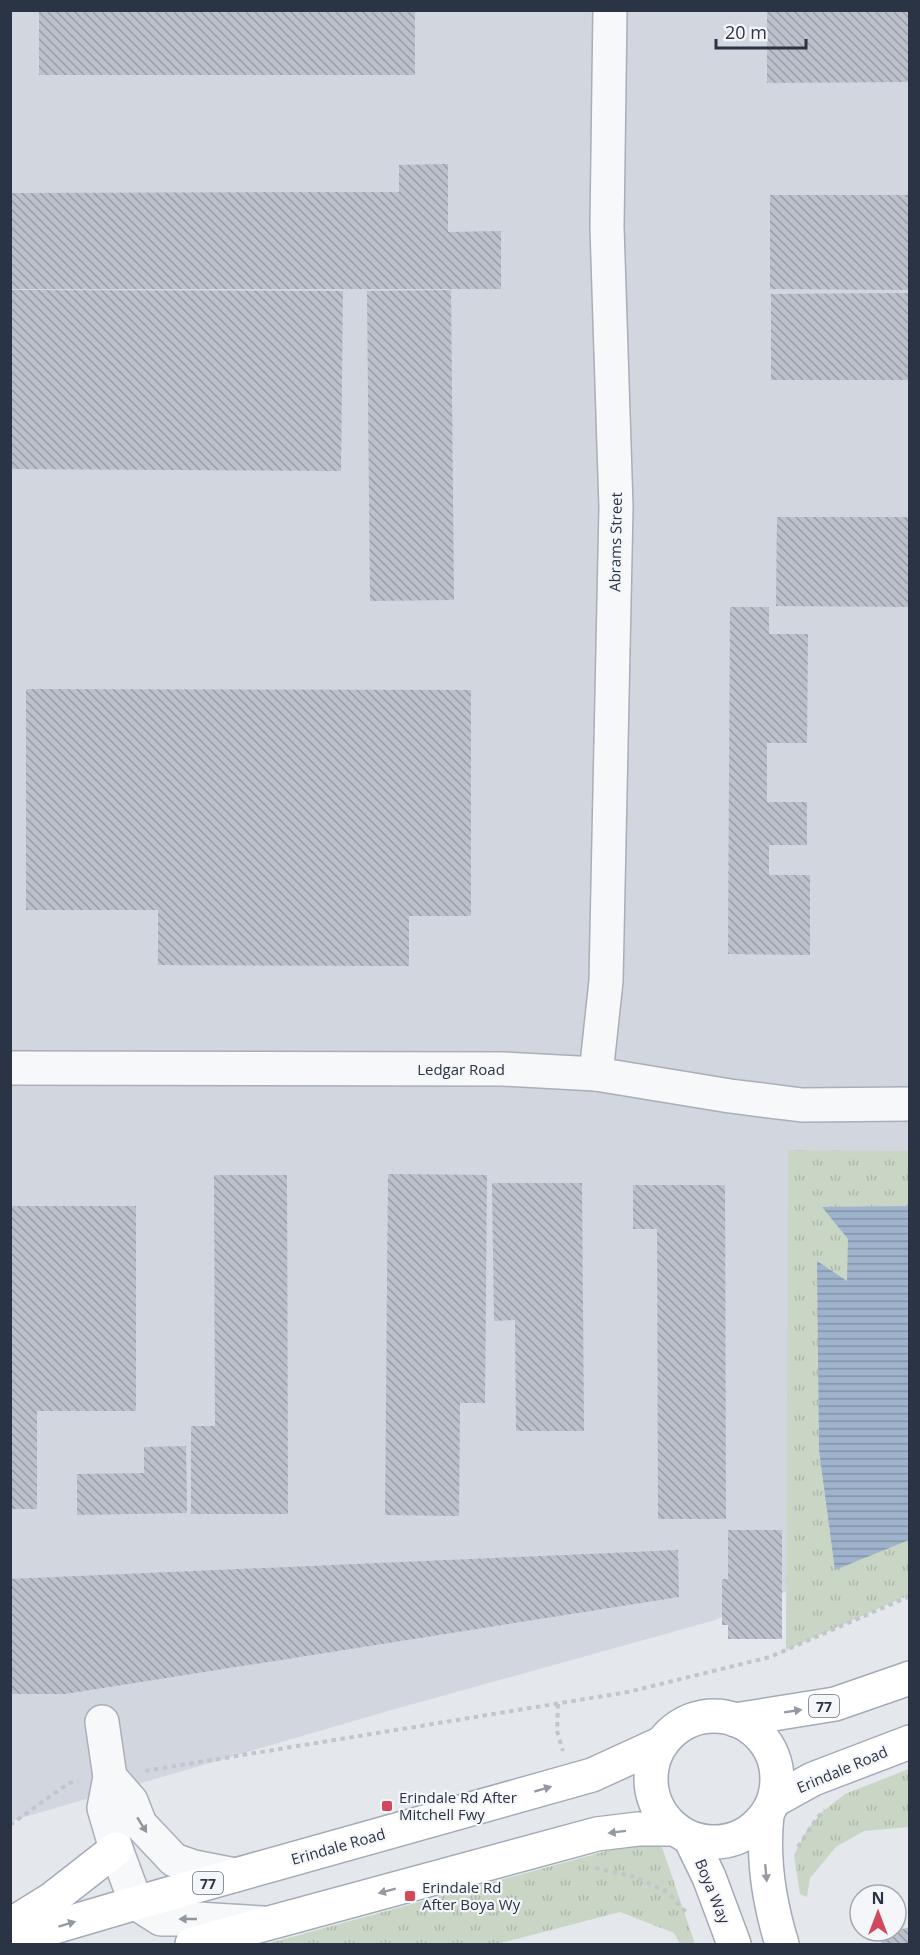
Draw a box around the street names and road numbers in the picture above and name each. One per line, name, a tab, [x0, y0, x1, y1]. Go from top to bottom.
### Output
street label: Abrams Street	[604, 492, 626, 592]
street label: Ledgar Road	[417, 1059, 505, 1079]
road number: 77	[809, 1695, 839, 1717]
street label: Erindale Road	[794, 1741, 890, 1797]
street label: Erindale Road	[289, 1823, 387, 1869]
street label: Boya Way	[691, 1856, 735, 1927]
road number: 77	[193, 1872, 223, 1894]

